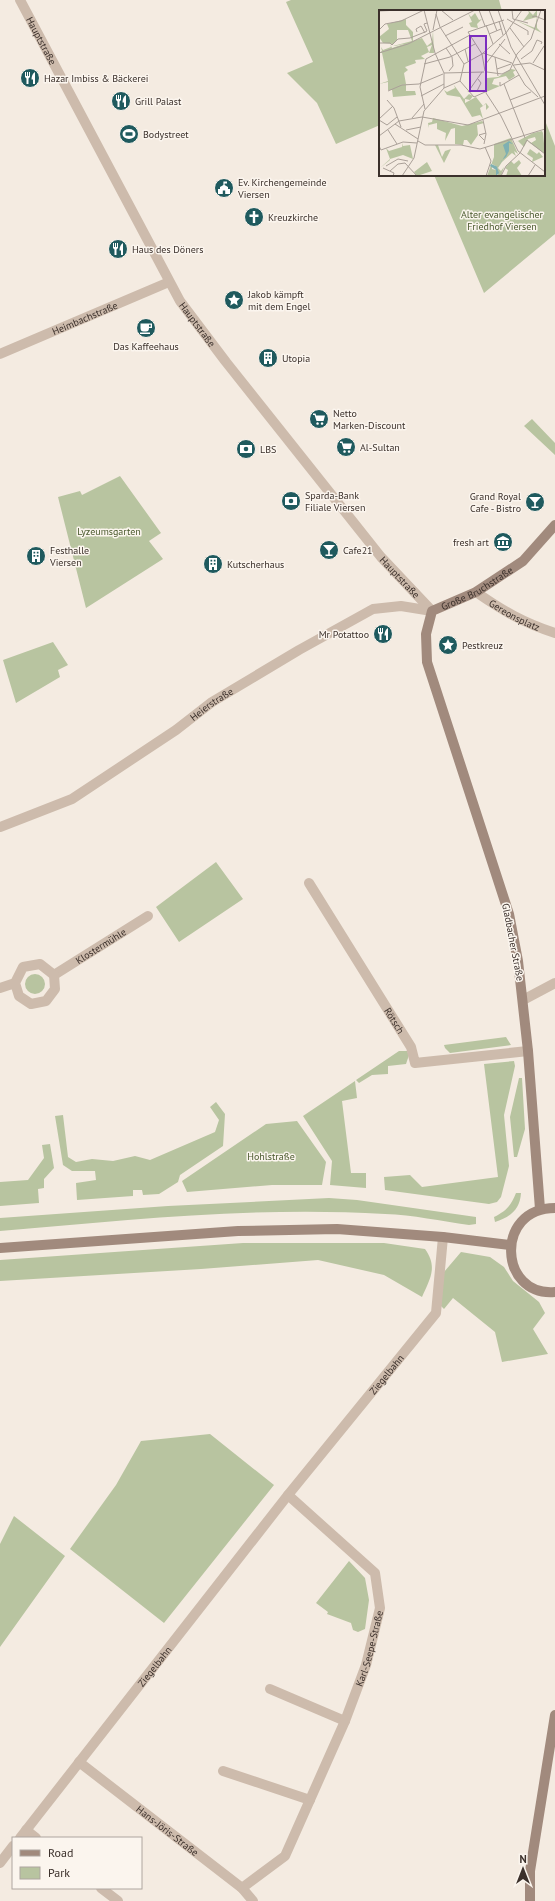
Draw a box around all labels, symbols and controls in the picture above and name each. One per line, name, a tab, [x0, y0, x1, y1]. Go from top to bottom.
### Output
inset map	[379, 10, 545, 176]
street label: Hauptstraße	[23, 14, 60, 67]
restaurant icon: Hazar Imbiss & Bäckerei	[19, 67, 41, 89]
place label: Hazar Imbiss & Bäckerei	[44, 72, 148, 85]
restaurant icon: Grill Palast	[110, 90, 132, 112]
place label: Grill Palast	[135, 95, 182, 108]
sports icon: Bodystreet	[118, 123, 140, 145]
place label: Bodystreet	[143, 128, 189, 141]
place label: Ev. Kirchengemeinde Viersen	[237, 176, 326, 201]
public building icon: Ev. Kirchengemeinde Viersen	[213, 177, 235, 199]
church icon: Kreuzkirche	[243, 206, 265, 228]
park label: Alter evangelischer Friedhof Viersen	[461, 208, 544, 233]
place label: Kreuzkirche	[268, 211, 318, 224]
restaurant icon: Haus des Döners	[107, 238, 129, 260]
place label: Haus des Döners	[132, 243, 203, 256]
place label: Jakob kämpft mit dem Engel	[247, 288, 310, 313]
place icon: Jakob kämpft mit dem Engel	[223, 289, 245, 311]
street label: Heimbachstraße	[50, 298, 119, 338]
street label: Hauptstraße	[176, 299, 219, 349]
cafe icon: Das Kaffeehaus	[135, 317, 157, 339]
place label: Das Kaffeehaus	[113, 340, 179, 353]
building icon: Utopia	[257, 347, 279, 369]
place label: Utopia	[282, 352, 310, 365]
place label: Netto Marken-Discount	[333, 407, 406, 432]
supermarket icon: Netto Marken-Discount	[308, 408, 330, 430]
supermarket icon: Al-Sultan	[335, 436, 357, 458]
bank icon: LBS	[235, 438, 257, 460]
place label: Al-Sultan	[360, 441, 400, 454]
place label: LBS	[260, 443, 276, 456]
place label: Sparda-Bank Filiale Viersen	[305, 489, 365, 514]
bank icon: Sparda-Bank Filiale Viersen	[280, 490, 302, 512]
place label: Grand Royal Cafe - Bistro	[470, 490, 521, 515]
bar icon: Grand Royal Cafe - Bistro	[524, 491, 546, 513]
park label: Lyzeumsgarten	[77, 525, 141, 538]
museum icon: fresh art	[492, 531, 514, 553]
place label: fresh art	[453, 536, 490, 549]
bar icon: Cafe21	[318, 539, 340, 561]
place label: Festhalle Viersen	[49, 544, 89, 569]
place label: Cafe21	[343, 544, 373, 557]
building icon: Festhalle Viersen	[25, 545, 47, 567]
building icon: Kutscherhaus	[202, 553, 224, 575]
street label: Hauptstraße	[377, 553, 423, 601]
place label: Kutscherhaus	[227, 558, 284, 571]
street label: Große Bruchstraße	[439, 563, 515, 613]
street label: Gereonsplatz	[487, 596, 542, 634]
restaurant icon: Mr Potattoo	[372, 623, 394, 645]
place label: Mr Potattoo	[319, 628, 369, 641]
place icon: Pestkreuz	[437, 634, 459, 656]
place label: Pestkreuz	[462, 639, 503, 652]
street label: Heierstraße	[187, 684, 235, 724]
street label: Gladbacher Straße	[499, 902, 527, 982]
street label: Klostermühle	[73, 925, 128, 967]
street label: Rötsch	[382, 1005, 408, 1036]
park label: Hohlstraße	[247, 1150, 295, 1163]
street label: Ziegelbahn	[366, 1352, 406, 1397]
street label: Karl-Seepe-Straße	[352, 1609, 386, 1688]
street label: Ziegelbahn	[134, 1643, 174, 1689]
street label: Hans-Jöris-Straße	[134, 1802, 201, 1859]
legend	[12, 1837, 142, 1889]
text: Road	[48, 1845, 73, 1860]
north arrow	[503, 1849, 543, 1889]
text: N	[519, 1852, 527, 1866]
text: Park	[48, 1865, 70, 1880]

